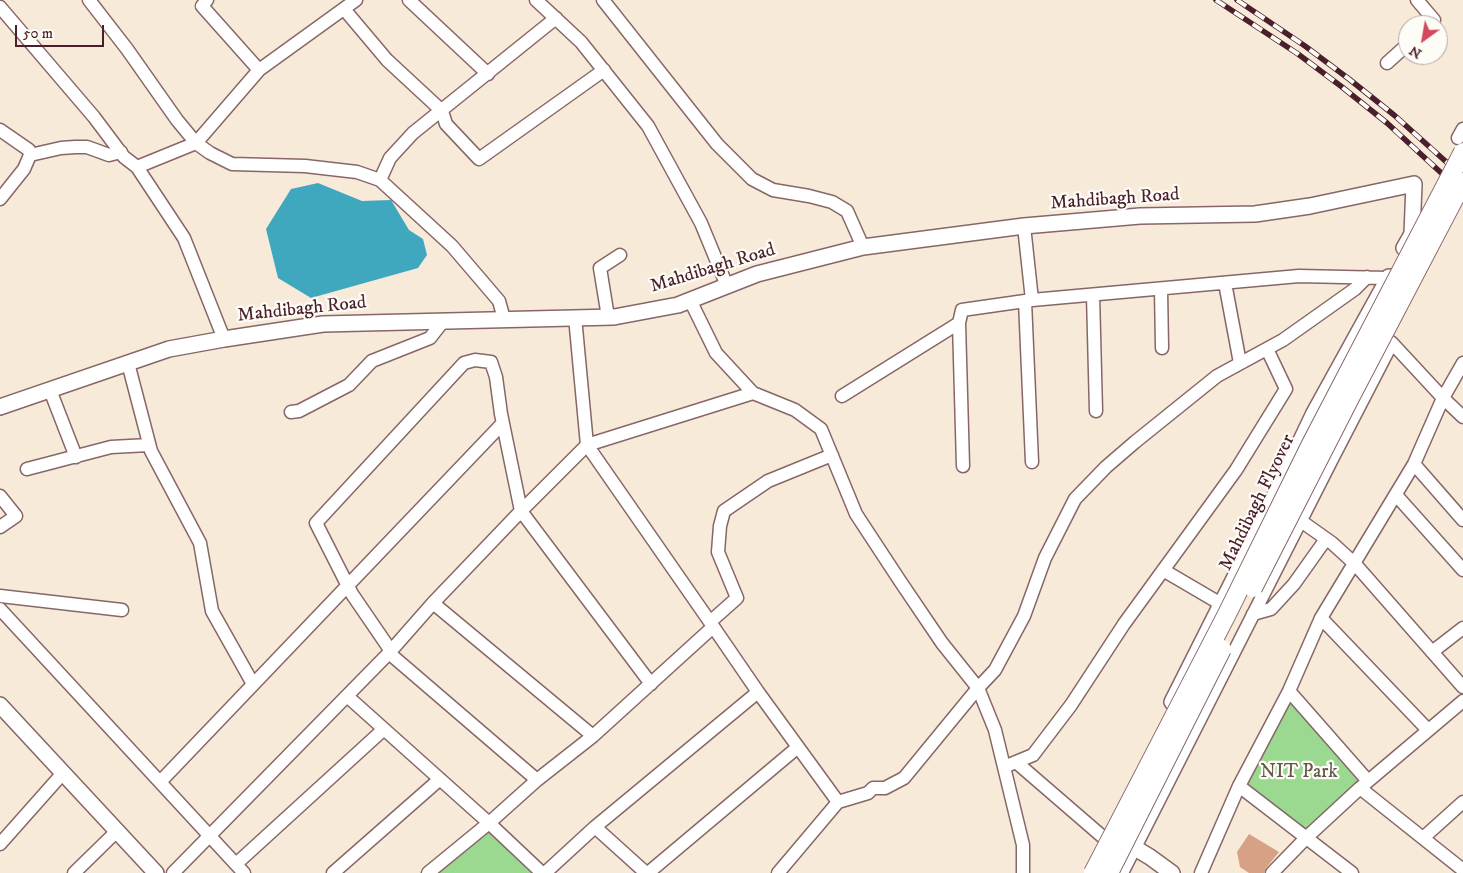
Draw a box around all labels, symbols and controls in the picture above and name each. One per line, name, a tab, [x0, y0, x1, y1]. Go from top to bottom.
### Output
scale bar	[18, 15, 106, 47]
north arrow	[1398, 15, 1448, 65]
text: 50 m	[23, 24, 53, 43]
text: N	[1406, 41, 1425, 63]
street label: Mahdibagh Road	[1050, 184, 1180, 216]
street label: Mahdibagh Road	[648, 239, 778, 299]
street label: Mahdibagh Road	[237, 292, 367, 328]
street label: Mahdibagh Flyover	[1215, 431, 1301, 575]
park label: NIT Park	[1260, 762, 1338, 784]

